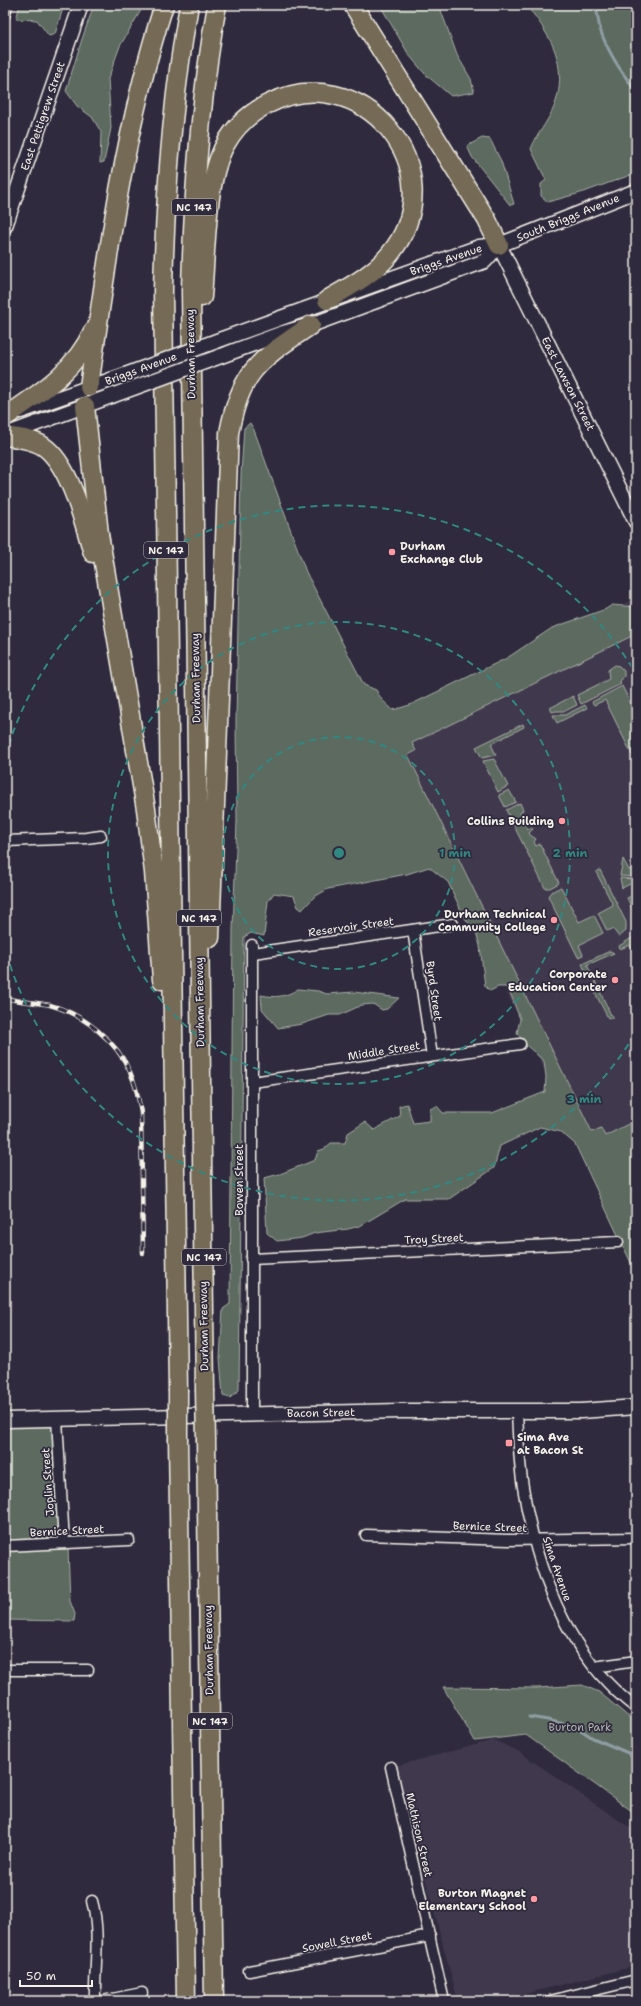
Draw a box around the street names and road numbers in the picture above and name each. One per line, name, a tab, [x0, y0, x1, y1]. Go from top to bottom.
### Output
street label: East Pettigrew Street	[17, 59, 69, 172]
street label: South Briggs Avenue	[514, 190, 622, 246]
road number: NC 147	[172, 199, 216, 215]
street label: Briggs Avenue	[408, 241, 484, 279]
street label: Durham Freeway	[183, 309, 199, 399]
street label: East Lawson Street	[538, 334, 598, 434]
street label: Briggs Avenue	[103, 349, 179, 389]
road number: NC 147	[144, 542, 188, 558]
street label: Durham Freeway	[188, 633, 204, 723]
road number: NC 147	[177, 910, 221, 926]
street label: Reservoir Street	[307, 914, 395, 940]
street label: Durham Freeway	[192, 957, 208, 1047]
street label: Byrd Street	[422, 960, 446, 1022]
street label: Middle Street	[347, 1038, 421, 1064]
street label: Bowen Street	[232, 1144, 247, 1216]
street label: Troy Street	[404, 1230, 464, 1248]
road number: NC 147	[182, 1249, 226, 1265]
street label: Durham Freeway	[196, 1281, 212, 1371]
street label: Bacon Street	[287, 1405, 355, 1421]
street label: Joplin Street	[38, 1447, 58, 1517]
street label: Bernice Street	[453, 1518, 528, 1536]
street label: Bernice Street	[29, 1522, 105, 1540]
street label: Sima Avenue	[539, 1534, 575, 1604]
street label: Durham Freeway	[201, 1605, 217, 1695]
road number: NC 147	[188, 1713, 232, 1729]
street label: Mathison Street	[402, 1791, 436, 1879]
street label: Sowell Street	[301, 1928, 373, 1956]

